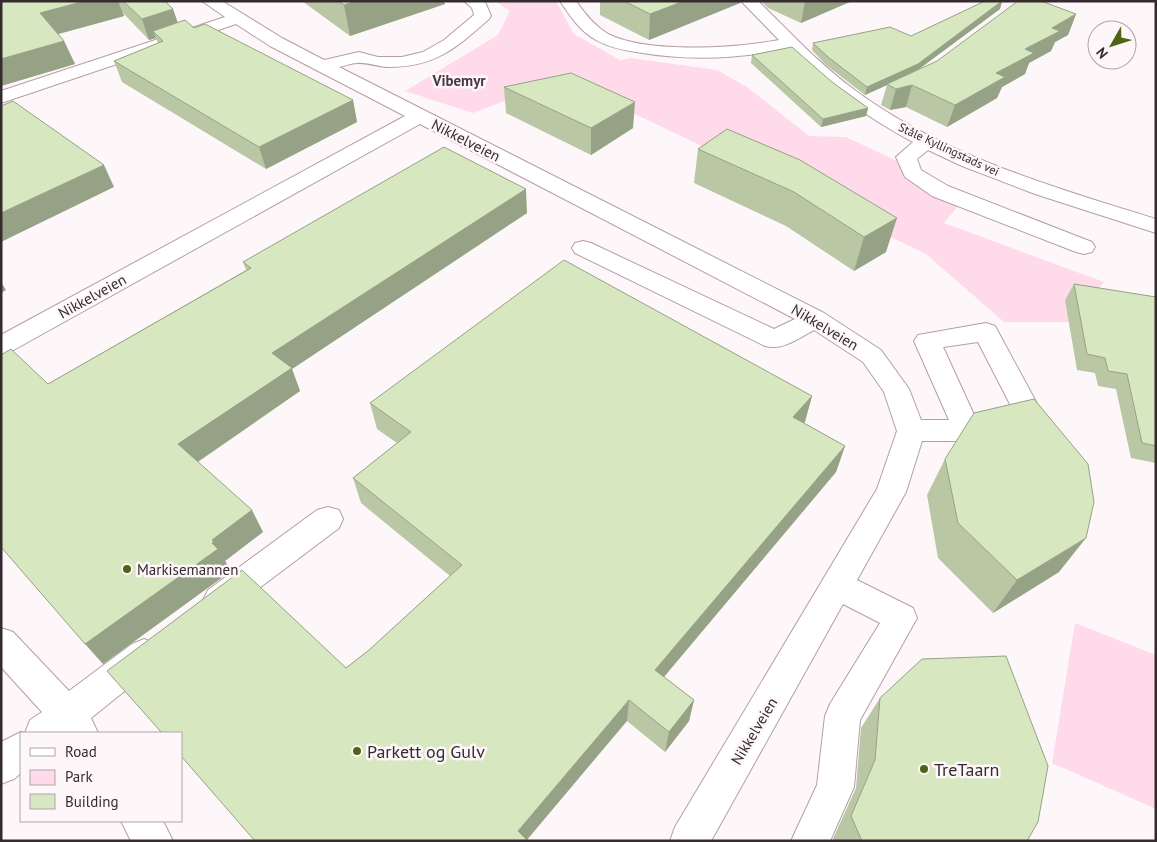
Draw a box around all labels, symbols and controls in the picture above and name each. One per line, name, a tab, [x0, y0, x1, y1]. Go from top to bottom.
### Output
north arrow	[1087, 20, 1137, 70]
text: N	[1092, 44, 1112, 62]
district label: Vibemyr	[431, 71, 486, 90]
street label: Nikkelveien	[428, 115, 504, 165]
street label: Ståle Kyllingstads vei	[896, 119, 1002, 179]
street label: Nikkelveien	[55, 270, 129, 322]
street label: Nikkelveien	[788, 300, 862, 354]
place label: Markisemannen	[137, 560, 238, 579]
marker: Markisemannen	[121, 563, 133, 575]
street label: Nikkelveien	[727, 694, 781, 768]
legend	[20, 732, 182, 822]
place label: Parkett og Gulv	[367, 740, 485, 763]
text: Road	[65, 742, 97, 761]
marker: Parkett og Gulv	[351, 745, 363, 757]
place label: TreTaarn	[934, 758, 999, 781]
marker: TreTaarn	[918, 763, 930, 775]
text: Park	[65, 767, 93, 786]
text: Building	[65, 792, 119, 811]

